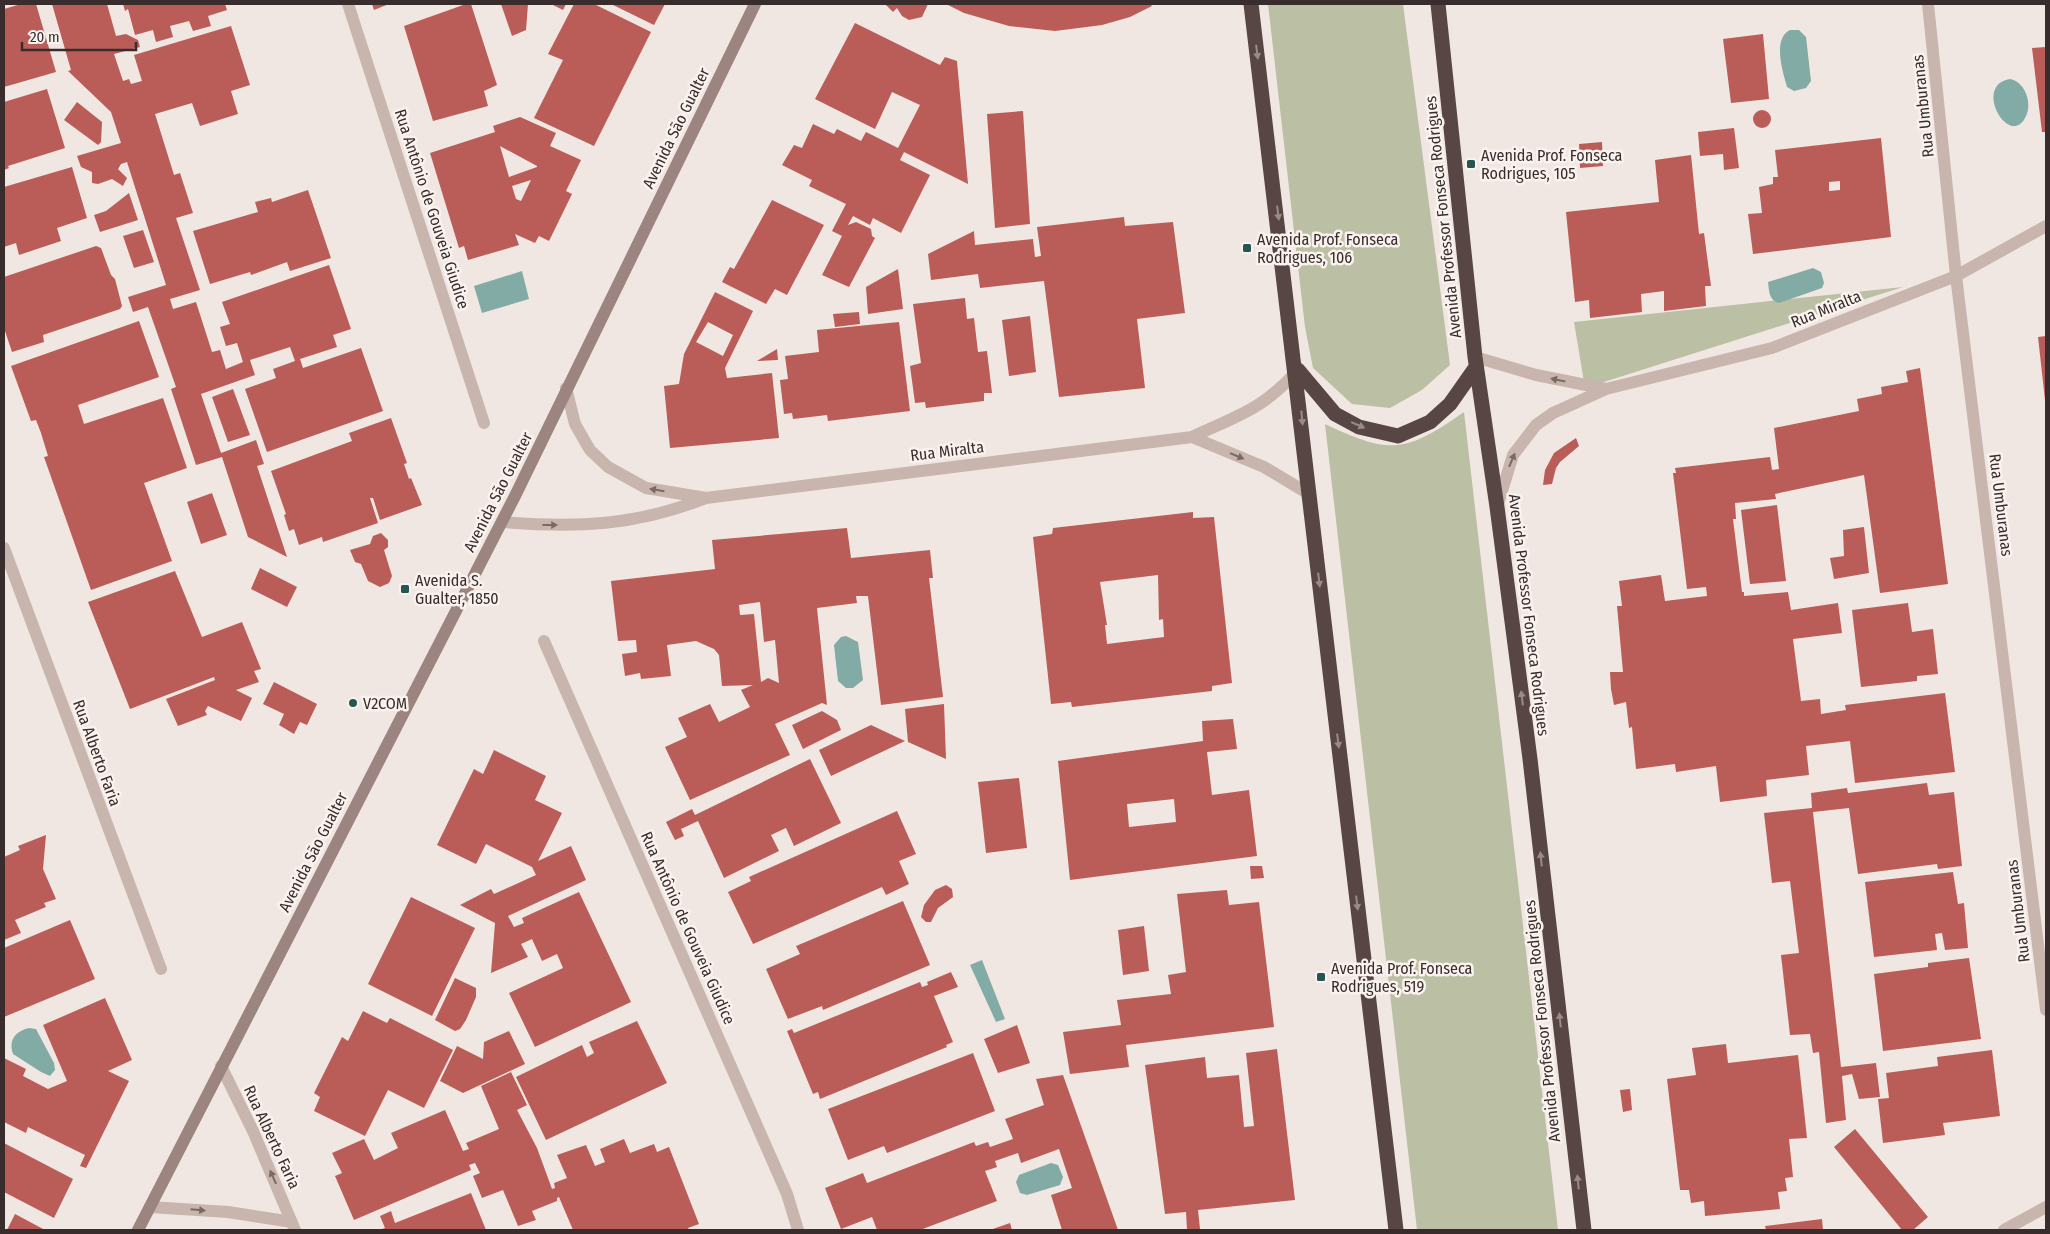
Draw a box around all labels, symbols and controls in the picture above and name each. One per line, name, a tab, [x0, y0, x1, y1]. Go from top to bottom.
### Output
scale bar	[22, 20, 136, 52]
text: 20 m	[30, 28, 60, 46]
one-way arrow	[1253, 44, 1261, 60]
street label: Rua Umburanas	[1908, 54, 1938, 158]
street label: Avenida São Gualter	[639, 64, 714, 191]
street label: Avenida Professor Fonseca Rodrigues	[1421, 95, 1465, 339]
street label: Rua Antônio de Gouveia Giudice	[391, 107, 473, 311]
place label: Avenida Prof. Fonseca Rodrigues, 105	[1481, 146, 1623, 183]
marker: Avenida Prof. Fonseca Rodrigues, 105	[1465, 158, 1477, 170]
one-way arrow	[1274, 206, 1282, 222]
place label: Avenida Prof. Fonseca Rodrigues, 106	[1257, 230, 1399, 267]
marker: Avenida Prof. Fonseca Rodrigues, 106	[1241, 242, 1253, 254]
street label: Rua Miralta	[1788, 286, 1864, 332]
one-way arrow	[1549, 376, 1565, 384]
one-way arrow	[1298, 411, 1306, 427]
one-way arrow	[1351, 422, 1365, 430]
street label: Avenida São Gualter	[460, 429, 537, 555]
street label: Rua Miralta	[909, 437, 985, 465]
one-way arrow	[1230, 452, 1244, 460]
one-way arrow	[1508, 453, 1516, 467]
street label: Rua Umburanas	[1985, 453, 2017, 558]
one-way arrow	[649, 486, 665, 494]
street label: Avenida Professor Fonseca Rodrigues	[1505, 493, 1553, 737]
one-way arrow	[543, 521, 559, 529]
place label: Avenida S. Gualter, 1850	[415, 571, 499, 608]
one-way arrow	[1315, 572, 1323, 588]
marker: Avenida S. Gualter, 1850	[399, 583, 411, 595]
one-way arrow	[1518, 689, 1526, 705]
place label: V2COM	[363, 694, 407, 713]
street label: Rua Alberto Faria	[69, 697, 125, 809]
marker: V2COM	[347, 697, 359, 709]
one-way arrow	[1334, 734, 1342, 750]
street label: Avenida São Gualter	[275, 789, 352, 915]
street label: Rua Antônio de Gouveia Giudice	[637, 829, 739, 1027]
one-way arrow	[1537, 851, 1545, 867]
street label: Rua Umburanas	[2002, 858, 2034, 963]
one-way arrow	[1353, 895, 1361, 911]
street label: Avenida Professor Fonseca Rodrigues	[1520, 899, 1564, 1143]
place label: Avenida Prof. Fonseca Rodrigues, 519	[1331, 959, 1473, 996]
marker: Avenida Prof. Fonseca Rodrigues, 519	[1315, 971, 1327, 983]
one-way arrow	[1556, 1012, 1564, 1028]
street label: Rua Alberto Faria	[240, 1082, 304, 1192]
one-way arrow	[268, 1170, 276, 1184]
one-way arrow	[1574, 1174, 1582, 1190]
one-way arrow	[190, 1207, 206, 1215]

